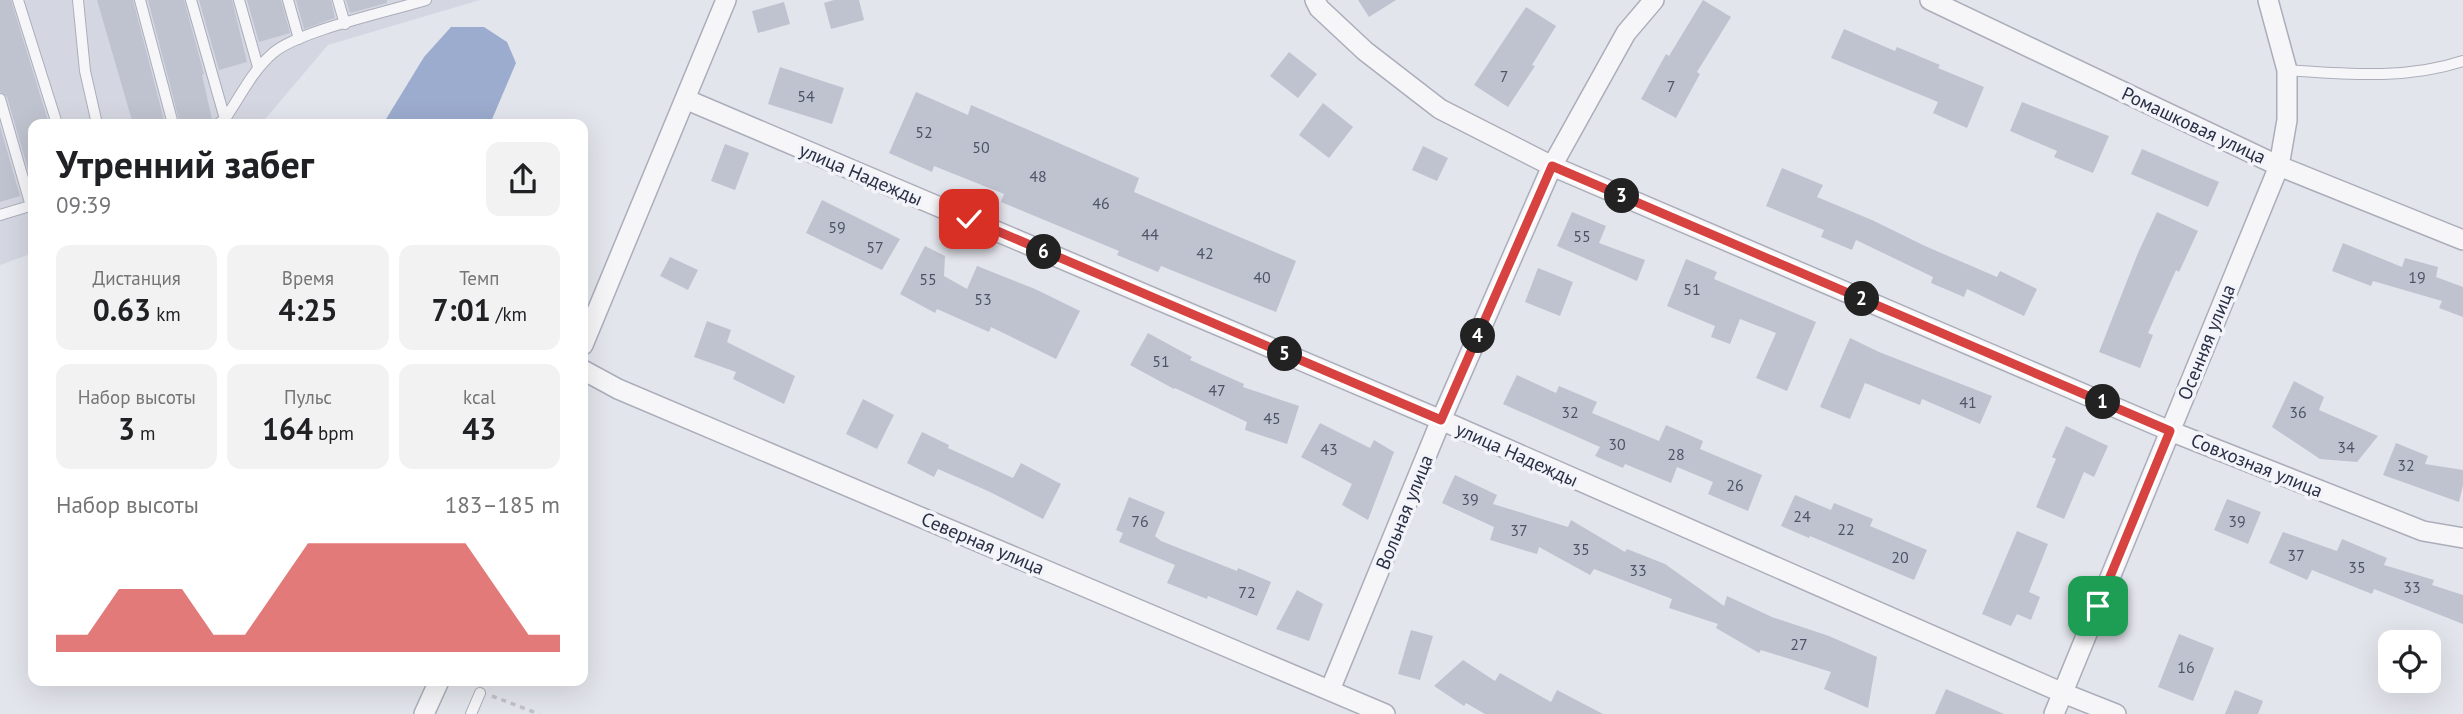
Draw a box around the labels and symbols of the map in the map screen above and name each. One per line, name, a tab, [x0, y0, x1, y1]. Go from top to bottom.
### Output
house number: 7	[1500, 66, 1508, 86]
house number: 7	[1667, 76, 1675, 96]
street label: Ромашковая улица	[2118, 81, 2270, 169]
house number: 54	[797, 86, 815, 106]
house number: 52	[915, 122, 933, 142]
street label: улица Надежды	[796, 137, 926, 211]
house number: 50	[972, 137, 990, 157]
house number: 48	[1029, 166, 1047, 186]
pin: 3	[1604, 178, 1640, 214]
pin	[939, 189, 999, 249]
house number: 46	[1092, 193, 1110, 213]
house number: 59	[828, 217, 846, 237]
house number: 44	[1141, 224, 1159, 244]
house number: 55	[1573, 226, 1591, 246]
pin: 6	[1026, 234, 1062, 270]
house number: 57	[866, 237, 884, 257]
house number: 42	[1196, 243, 1214, 263]
house number: 40	[1253, 267, 1271, 287]
house number: 19	[2408, 267, 2426, 287]
house number: 55	[919, 269, 937, 289]
house number: 51	[1683, 279, 1701, 299]
street label: Осенняя улица	[2172, 281, 2240, 403]
pin: 2	[1844, 282, 1880, 316]
house number: 53	[974, 289, 992, 309]
pin: 4	[1460, 318, 1496, 354]
pin: 5	[1268, 336, 1302, 372]
house number: 51	[1152, 351, 1170, 371]
house number: 47	[1208, 380, 1226, 400]
pin: 1	[2086, 384, 2120, 420]
house number: 41	[1959, 392, 1977, 412]
house number: 32	[1561, 402, 1579, 422]
house number: 36	[2289, 402, 2307, 422]
house number: 45	[1263, 408, 1281, 428]
street label: улица Надежды	[1452, 416, 1582, 492]
street label: Совхозная улица	[2188, 428, 2326, 502]
house number: 30	[1608, 434, 1626, 454]
house number: 34	[2337, 437, 2355, 457]
house number: 43	[1320, 439, 1338, 459]
house number: 28	[1667, 444, 1685, 464]
street label: Вольная улица	[1370, 451, 1438, 573]
house number: 32	[2397, 455, 2415, 475]
house number: 26	[1726, 475, 1744, 495]
house number: 39	[1461, 489, 1479, 509]
street label: Северная улица	[918, 506, 1048, 580]
house number: 24	[1793, 506, 1811, 526]
house number: 76	[1131, 511, 1149, 531]
house number: 39	[2228, 511, 2246, 531]
house number: 22	[1837, 519, 1855, 539]
house number: 37	[1510, 520, 1528, 540]
house number: 35	[1572, 539, 1590, 559]
house number: 37	[2287, 545, 2305, 565]
house number: 20	[1891, 547, 1909, 567]
house number: 35	[2348, 557, 2366, 577]
house number: 33	[1629, 560, 1647, 580]
pin	[2068, 576, 2128, 636]
house number: 33	[2403, 577, 2421, 597]
house number: 72	[1238, 582, 1256, 602]
house number: 27	[1790, 634, 1808, 654]
house number: 16	[2177, 657, 2195, 677]

